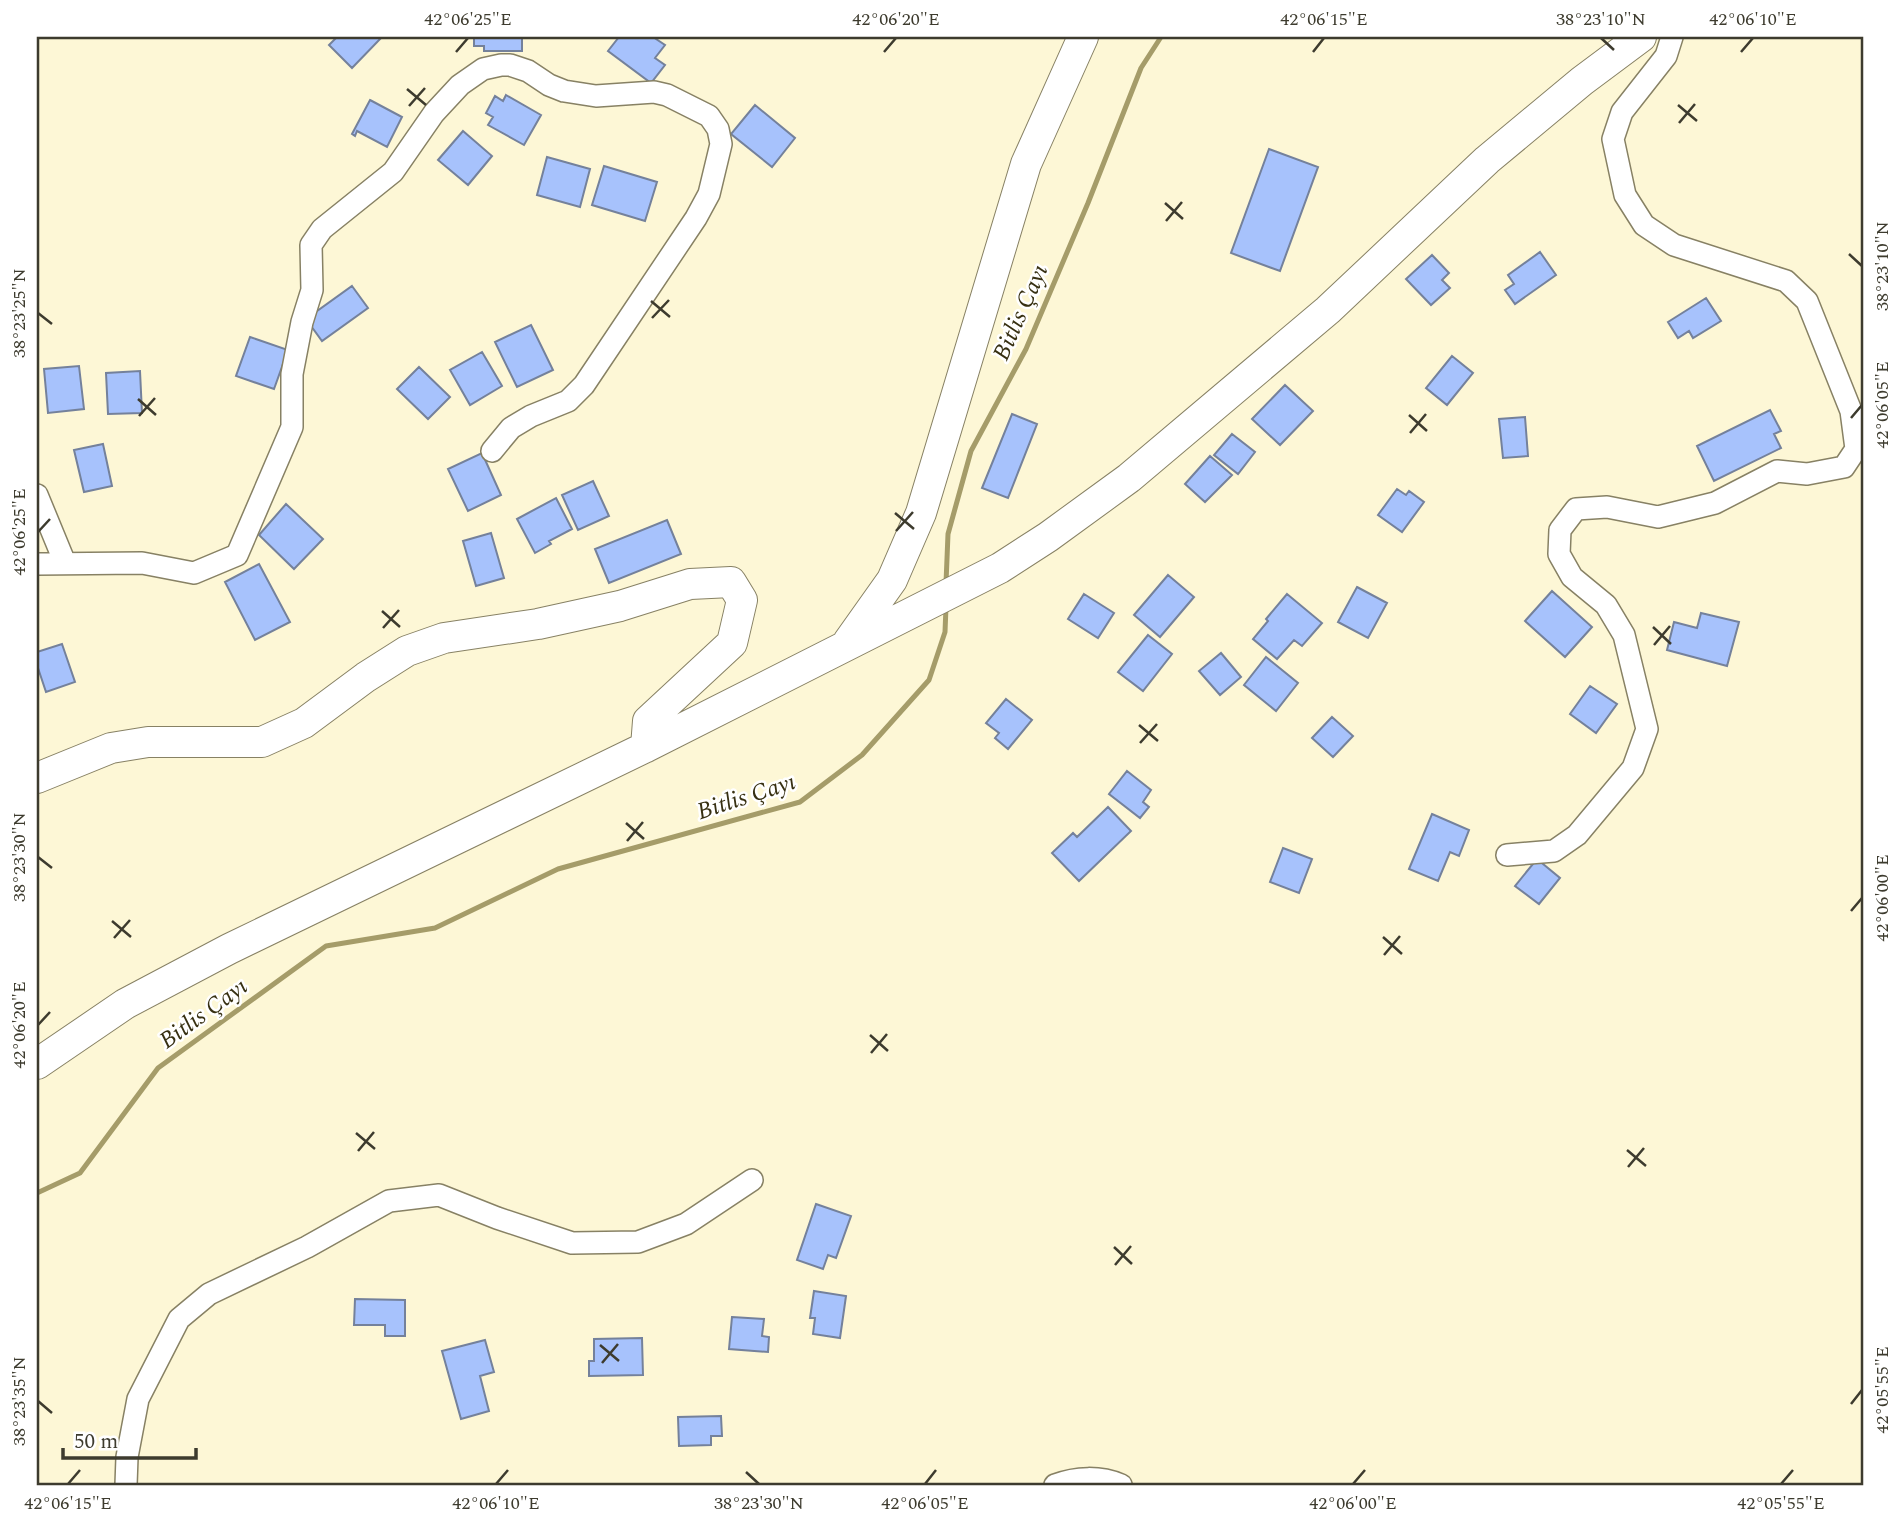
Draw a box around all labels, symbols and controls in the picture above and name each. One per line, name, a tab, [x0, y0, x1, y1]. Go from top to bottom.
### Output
text: 42°06'25"E	[424, 6, 512, 33]
text: 42°06'20"E	[852, 6, 940, 33]
text: 42°06'15"E	[1280, 6, 1368, 33]
text: 38°23'10"N	[1556, 6, 1646, 33]
text: 42°06'10"E	[1709, 6, 1797, 33]
text: 38°23'10"N	[1869, 221, 1896, 311]
water label: Bitlis Çayı	[984, 258, 1058, 366]
text: 38°23'25"N	[6, 268, 33, 358]
text: 42°06'05"E	[1869, 361, 1896, 449]
text: 42°06'25"E	[6, 488, 33, 576]
water label: Bitlis Çayı	[692, 764, 801, 830]
text: 38°23'30"N	[6, 812, 33, 902]
text: 42°06'00"E	[1869, 854, 1896, 942]
water label: Bitlis Çayı	[152, 969, 256, 1058]
text: 42°06'20"E	[6, 981, 33, 1069]
text: 42°05'55"E	[1869, 1346, 1896, 1434]
text: 38°23'35"N	[6, 1356, 33, 1446]
scale bar	[63, 1417, 196, 1461]
text: 50 m	[74, 1426, 118, 1458]
text: 42°06'15"E	[24, 1490, 112, 1517]
text: 42°06'10"E	[452, 1490, 540, 1517]
text: 38°23'30"N	[714, 1490, 804, 1517]
text: 42°06'05"E	[881, 1490, 969, 1517]
text: 42°06'00"E	[1309, 1490, 1397, 1517]
text: 42°05'55"E	[1737, 1490, 1825, 1517]

